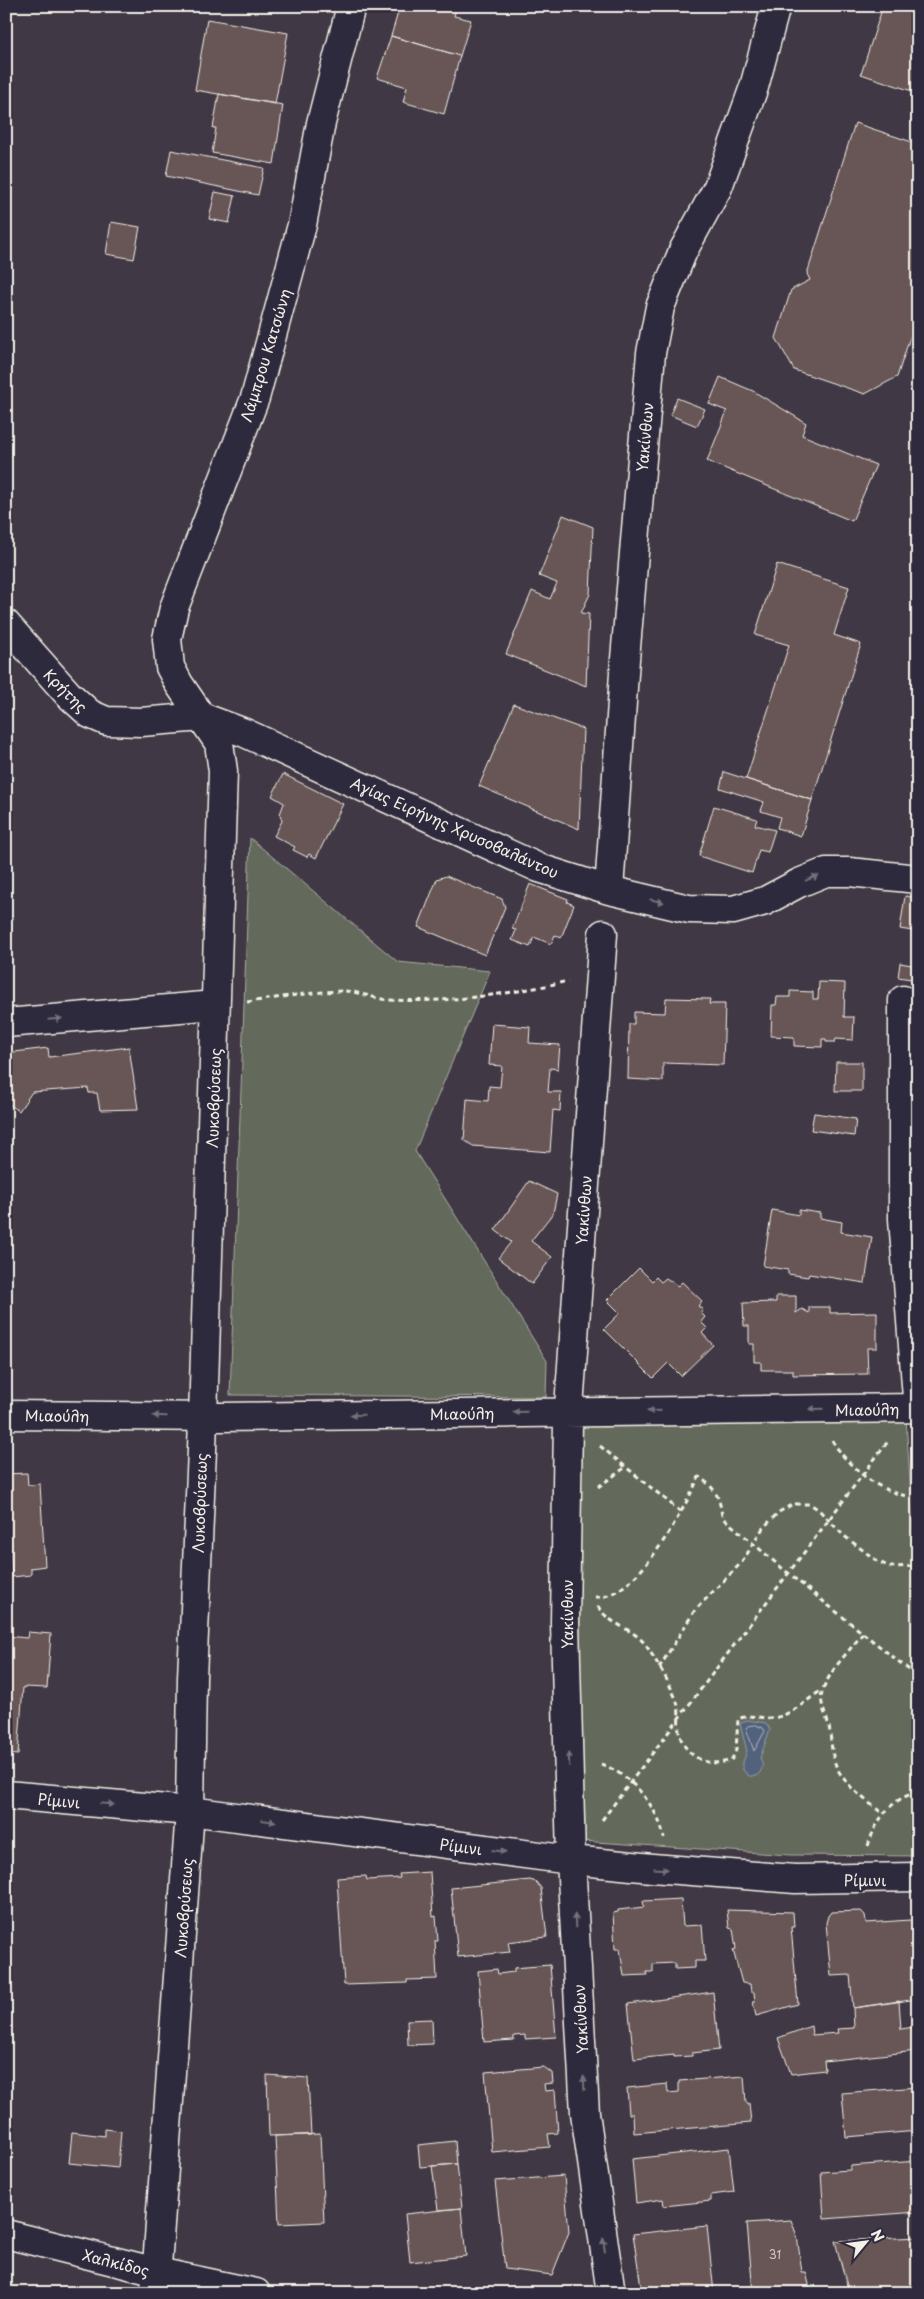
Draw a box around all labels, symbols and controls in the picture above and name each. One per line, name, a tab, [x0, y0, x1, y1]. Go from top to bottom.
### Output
street label: Λάμπρου Κατσώνη	[234, 286, 296, 424]
street label: Υακίνθων	[630, 401, 658, 473]
street label: Κρήτης	[39, 663, 93, 717]
street label: Αγίας Ειρήνης Χρυσοβαλάντου	[347, 771, 563, 883]
one-way arrow	[805, 874, 820, 882]
one-way arrow	[649, 897, 664, 905]
one-way arrow	[47, 1015, 63, 1023]
street label: Λυκοβρύσεως	[200, 1047, 226, 1148]
street label: Υακίνθων	[569, 1174, 597, 1246]
street label: Μιαούλη	[835, 1397, 899, 1421]
street label: Μιαούλη	[430, 1401, 494, 1425]
street label: Μιαούλη	[25, 1403, 89, 1427]
one-way arrow	[808, 1405, 824, 1413]
one-way arrow	[646, 1407, 662, 1415]
one-way arrow	[511, 1408, 527, 1416]
one-way arrow	[349, 1411, 365, 1419]
one-way arrow	[151, 1412, 167, 1420]
street label: Λυκοβρύσεως	[186, 1452, 212, 1553]
street label: Υακίνθων	[555, 1579, 578, 1649]
one-way arrow	[564, 1751, 572, 1767]
street label: Ρίμινι	[37, 1787, 81, 1813]
one-way arrow	[99, 1801, 115, 1809]
one-way arrow	[261, 1817, 277, 1825]
street label: Ρίμινι	[438, 1832, 484, 1860]
one-way arrow	[492, 1847, 508, 1855]
street label: Λυκοβρύσεως	[168, 1857, 198, 1959]
one-way arrow	[653, 1865, 669, 1873]
street label: Ρίμινι	[844, 1868, 886, 1891]
one-way arrow	[570, 1913, 578, 1929]
street label: Υακίνθων	[567, 1984, 593, 2054]
one-way arrow	[579, 2075, 587, 2091]
north arrow	[842, 2216, 892, 2266]
text: N	[866, 2226, 890, 2245]
one-way arrow	[600, 2236, 608, 2252]
street label: Χαλκίδος	[80, 2243, 152, 2281]
house number: 31	[769, 2245, 781, 2263]

